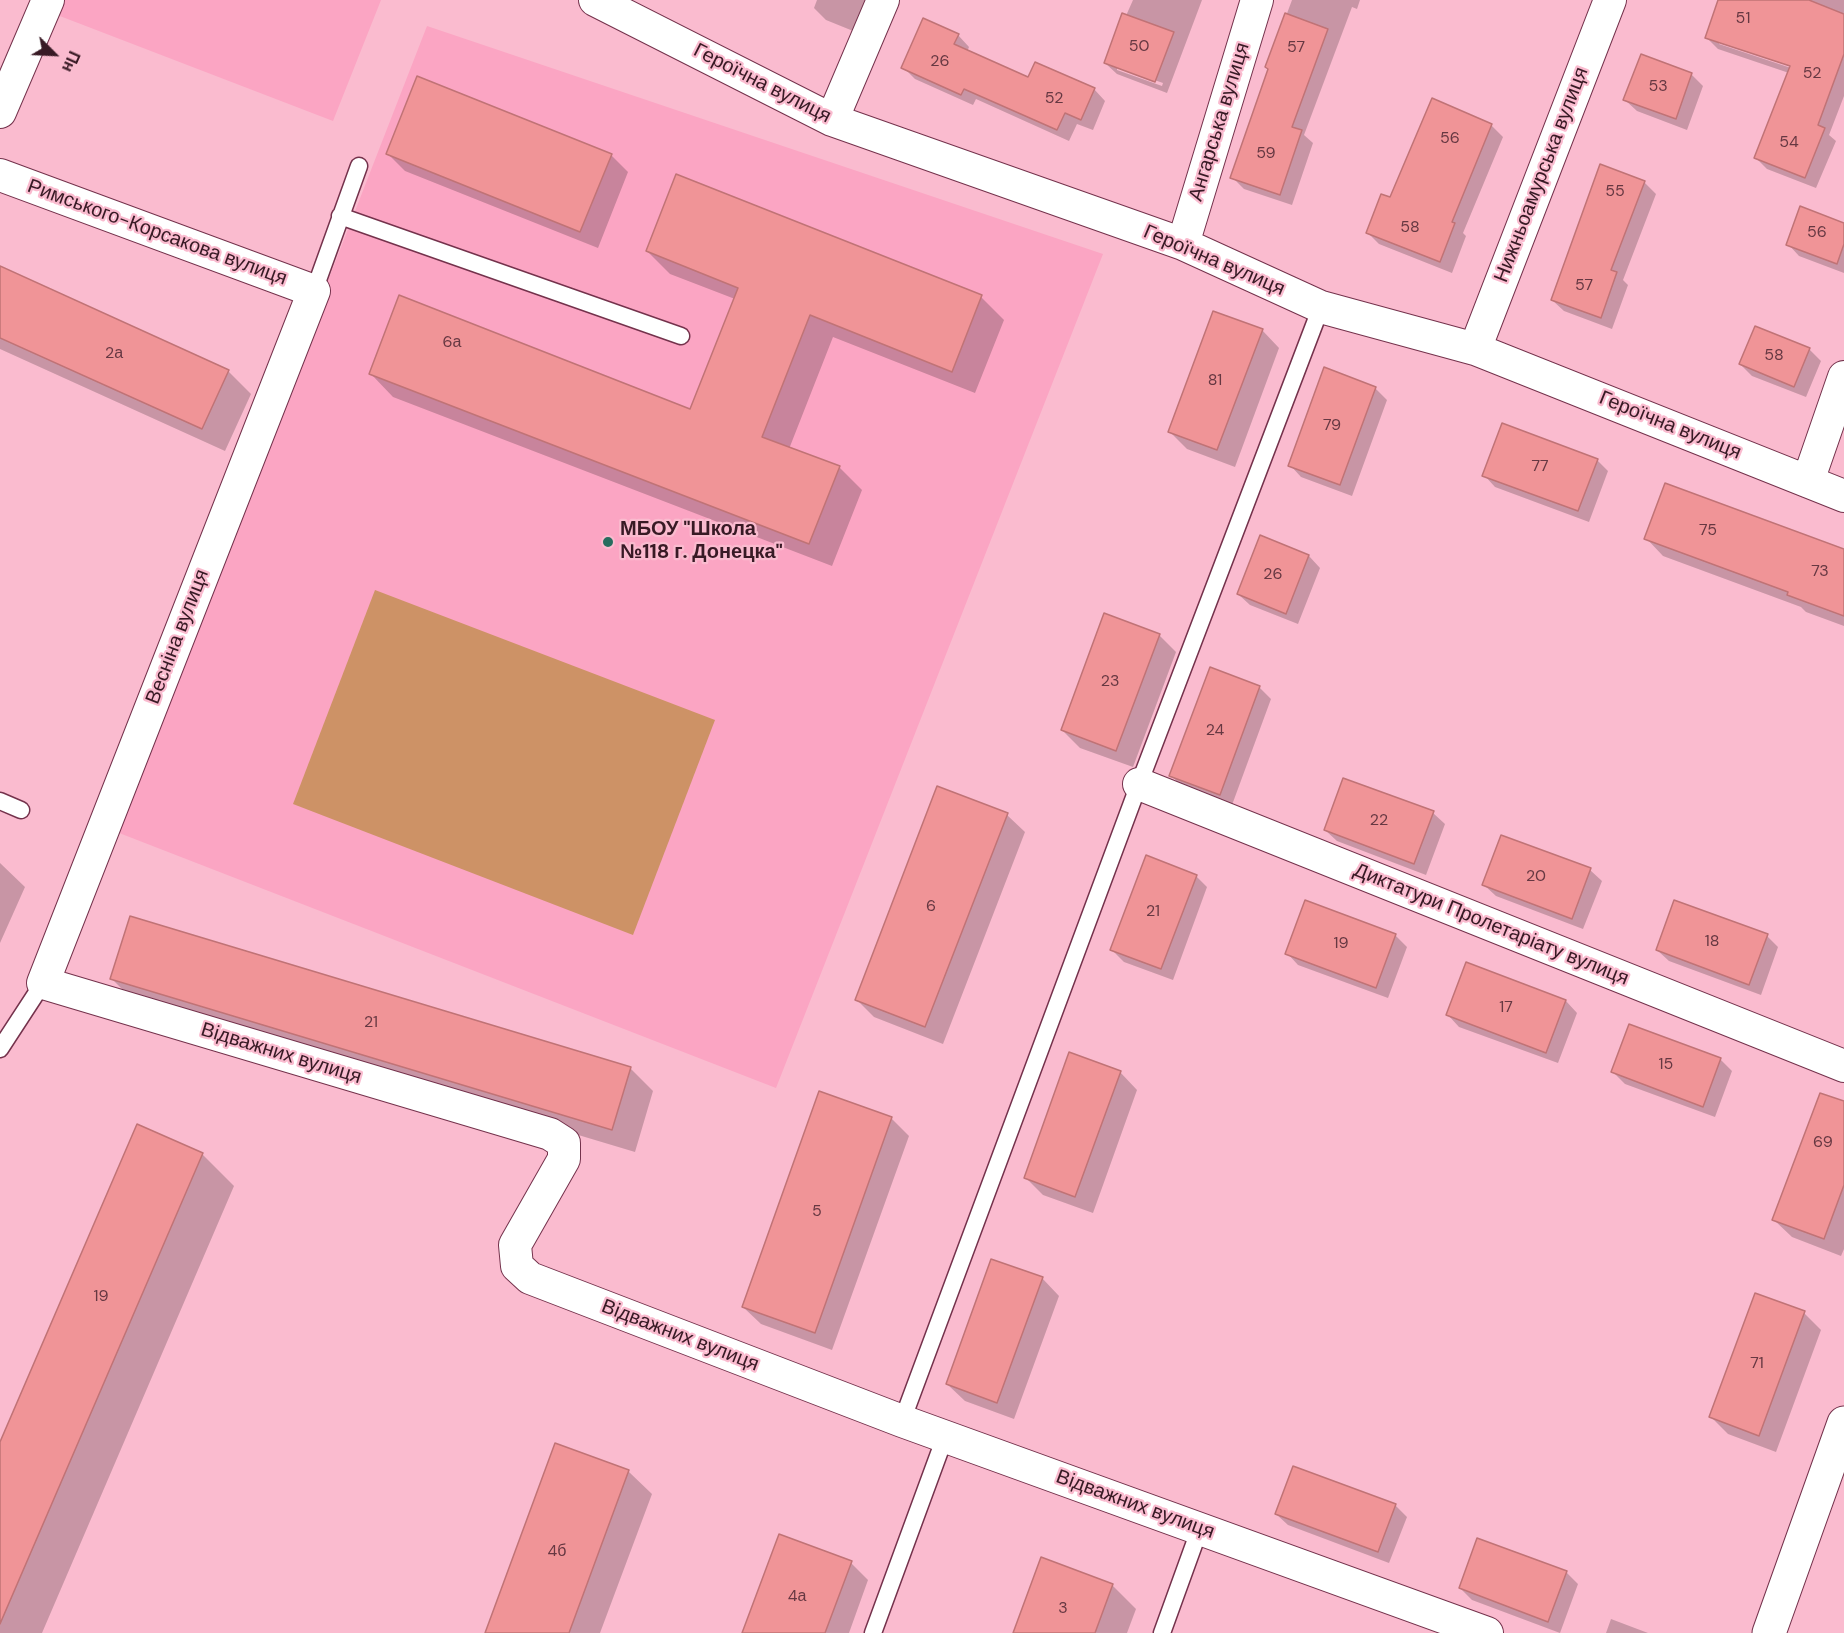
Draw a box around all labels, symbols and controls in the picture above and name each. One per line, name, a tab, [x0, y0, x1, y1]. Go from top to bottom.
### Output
house number: 51	[1736, 9, 1750, 29]
north arrow	[24, 24, 84, 84]
house number: 50	[1129, 37, 1149, 57]
house number: 57	[1287, 38, 1305, 58]
street label: Героїчна вулиця	[689, 39, 835, 129]
street label: Ангарська вулиця	[1184, 40, 1256, 204]
text: Пн	[57, 48, 85, 75]
house number: 26	[930, 52, 950, 72]
street label: Нижньоамурська вулиця	[1490, 64, 1594, 286]
house number: 52	[1803, 64, 1821, 84]
house number: 53	[1648, 77, 1668, 97]
house number: 52	[1045, 89, 1063, 109]
house number: 56	[1440, 129, 1460, 149]
house number: 54	[1779, 133, 1799, 153]
house number: 59	[1256, 144, 1276, 164]
street label: Римського-Корсакова вулиця	[24, 175, 290, 291]
house number: 55	[1605, 182, 1625, 202]
house number: 58	[1400, 218, 1420, 238]
street label: Героїчна вулиця	[1140, 220, 1288, 302]
house number: 56	[1807, 223, 1827, 243]
house number: 57	[1575, 276, 1593, 296]
house number: 6а	[443, 333, 461, 353]
house number: 2а	[105, 344, 123, 364]
house number: 58	[1764, 346, 1784, 366]
house number: 81	[1208, 371, 1222, 391]
street label: Героїчна вулиця	[1595, 387, 1745, 465]
house number: 79	[1323, 416, 1341, 436]
house number: 77	[1531, 457, 1549, 477]
place label: МБОУ "Школа №118 г. Донецка"	[620, 518, 783, 565]
house number: 75	[1699, 521, 1717, 541]
marker: МБОУ "Школа №118 г. Донецка"	[601, 535, 615, 549]
house number: 73	[1811, 562, 1829, 582]
house number: 26	[1263, 565, 1283, 585]
street label: Весніна вулиця	[141, 566, 215, 708]
house number: 23	[1101, 672, 1119, 692]
house number: 24	[1206, 721, 1224, 741]
house number: 22	[1370, 811, 1388, 831]
street label: Диктатури Пролетаріату вулиця	[1350, 859, 1632, 991]
house number: 20	[1526, 867, 1546, 887]
house number: 6	[926, 897, 936, 917]
house number: 21	[1146, 902, 1160, 922]
house number: 18	[1705, 932, 1719, 952]
house number: 19	[1333, 934, 1349, 954]
house number: 17	[1499, 998, 1513, 1018]
house number: 21	[364, 1013, 378, 1033]
street label: Відважних вулиця	[198, 1018, 364, 1090]
house number: 15	[1659, 1055, 1673, 1075]
house number: 69	[1813, 1133, 1833, 1153]
house number: 5	[812, 1202, 822, 1222]
house number: 19	[93, 1287, 109, 1307]
street label: Відважних вулиця	[598, 1295, 762, 1377]
house number: 71	[1750, 1354, 1764, 1374]
street label: Відважних вулиця	[1053, 1465, 1217, 1545]
house number: 4б	[548, 1542, 566, 1562]
house number: 4а	[788, 1587, 806, 1607]
house number: 3	[1058, 1599, 1068, 1619]

